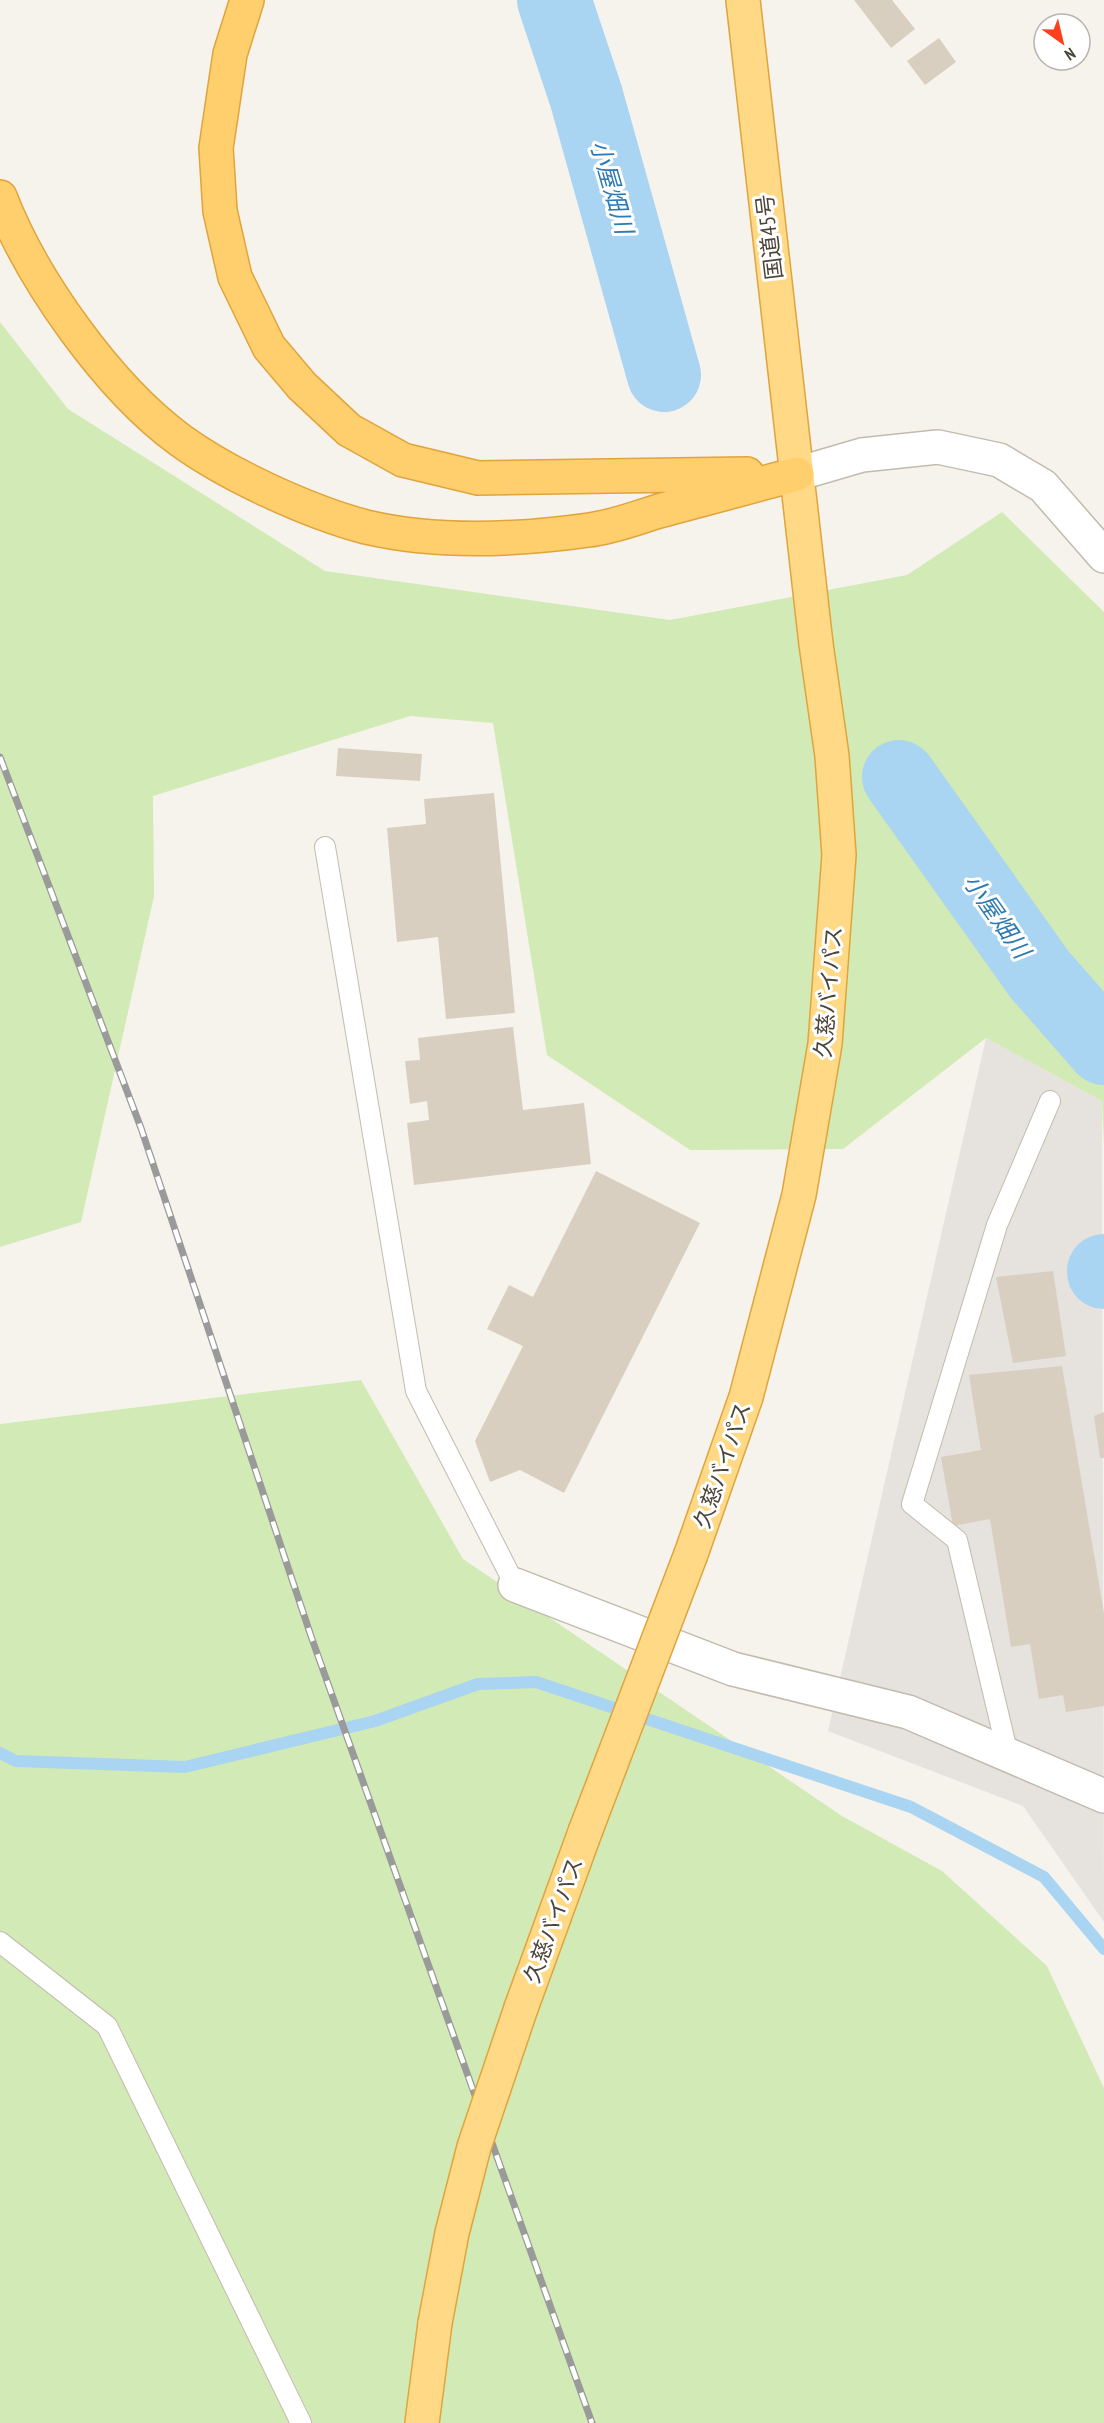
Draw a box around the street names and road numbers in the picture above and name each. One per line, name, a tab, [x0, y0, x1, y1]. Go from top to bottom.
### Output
street label: 国道45号	[750, 193, 788, 281]
street label: 久慈バイパス	[808, 925, 848, 1059]
street label: 久慈バイパス	[687, 1398, 757, 1532]
street label: 久慈バイパス	[517, 1853, 589, 1987]

